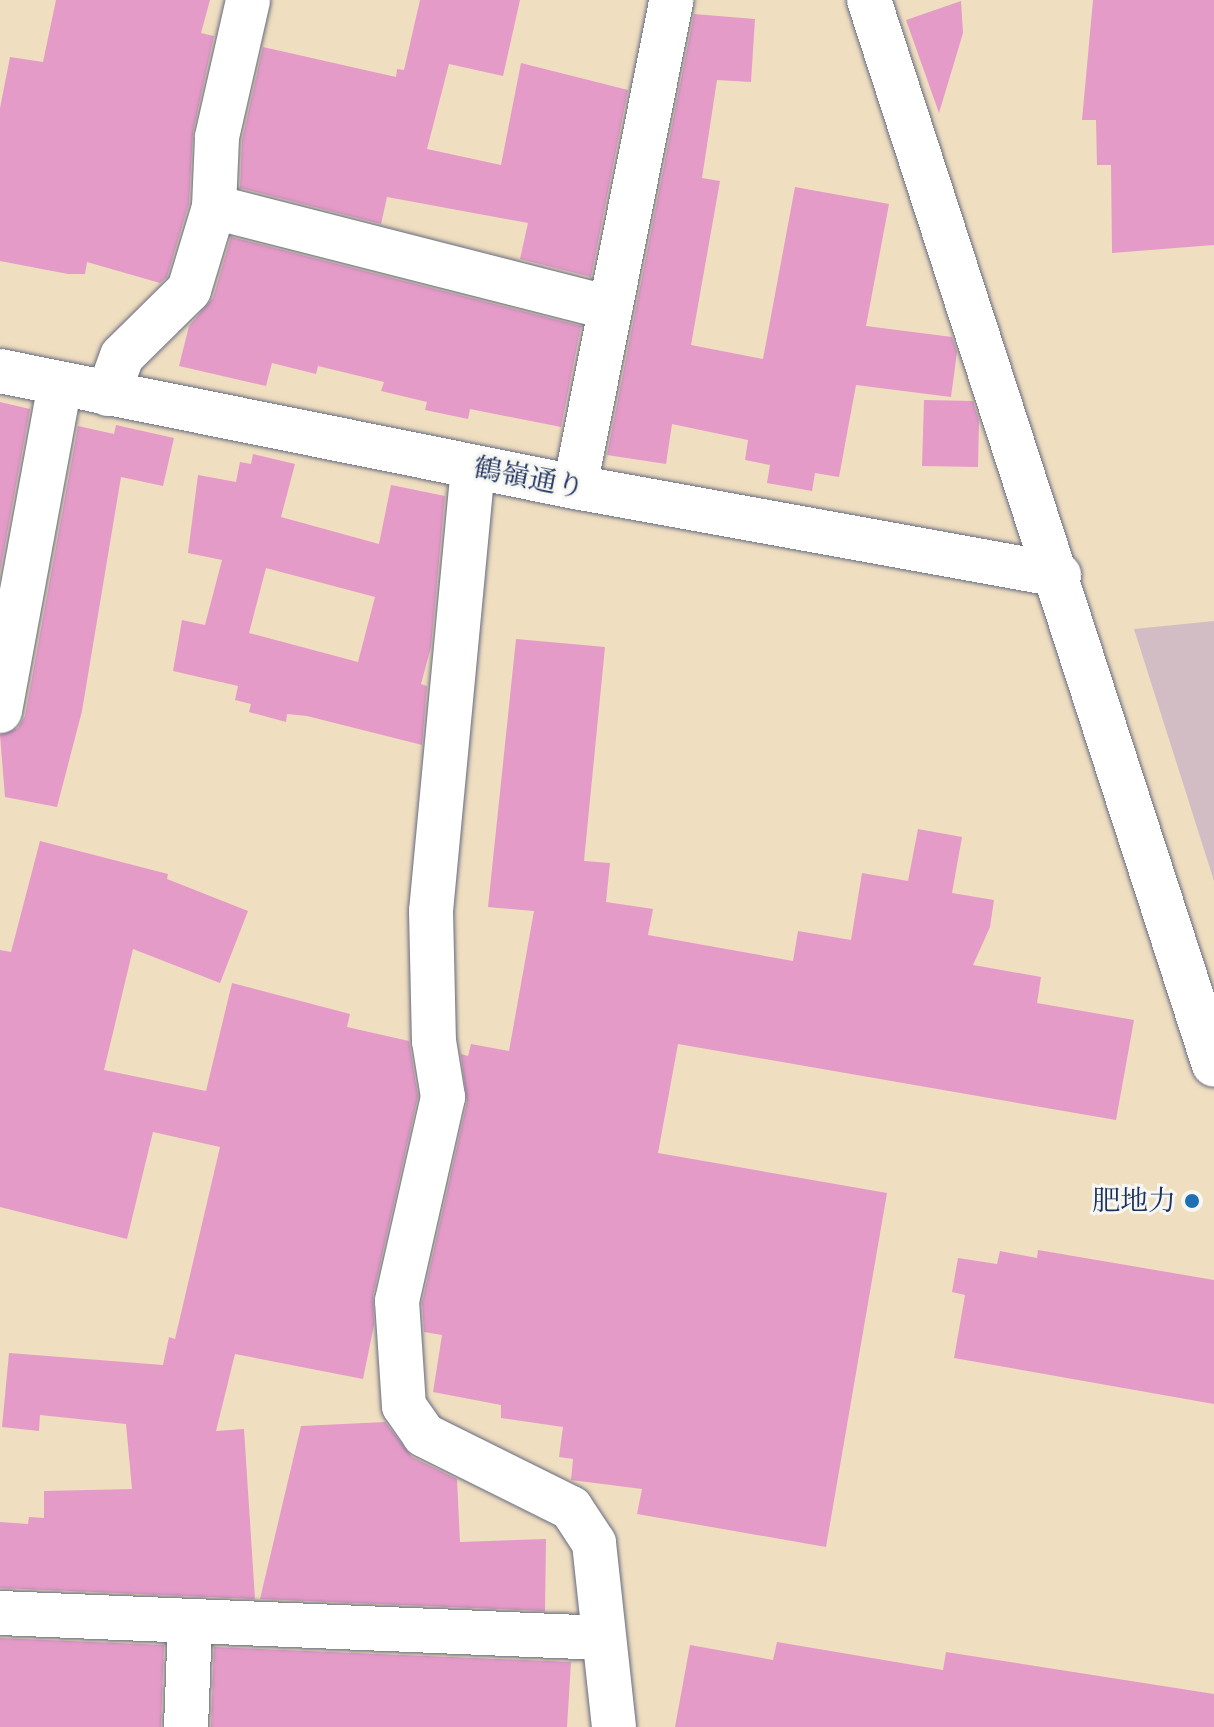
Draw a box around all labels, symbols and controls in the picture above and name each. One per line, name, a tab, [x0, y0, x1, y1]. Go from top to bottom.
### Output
street label: 鶴嶺通り	[471, 451, 587, 505]
place label: 肥地力	[1092, 1184, 1176, 1218]
marker: 肥地力	[1183, 1192, 1201, 1210]

